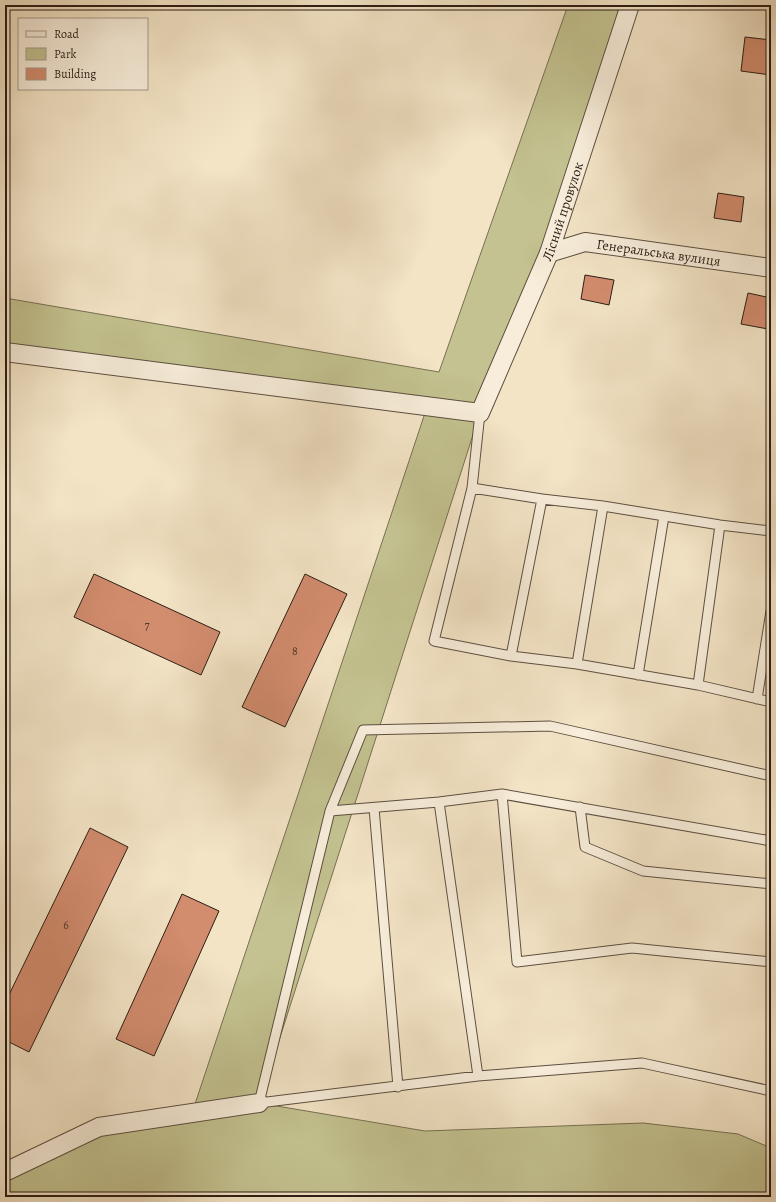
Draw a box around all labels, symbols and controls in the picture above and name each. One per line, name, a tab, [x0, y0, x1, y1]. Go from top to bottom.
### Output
legend	[18, 18, 148, 90]
text: Road	[54, 26, 80, 42]
text: Park	[54, 46, 77, 62]
text: Building	[54, 66, 96, 82]
street label: Лісний провулок	[538, 159, 588, 264]
street label: Генеральська вулиця	[595, 235, 722, 271]
house number: 7	[144, 617, 150, 633]
house number: 8	[292, 643, 298, 659]
house number: 6	[63, 917, 69, 933]

